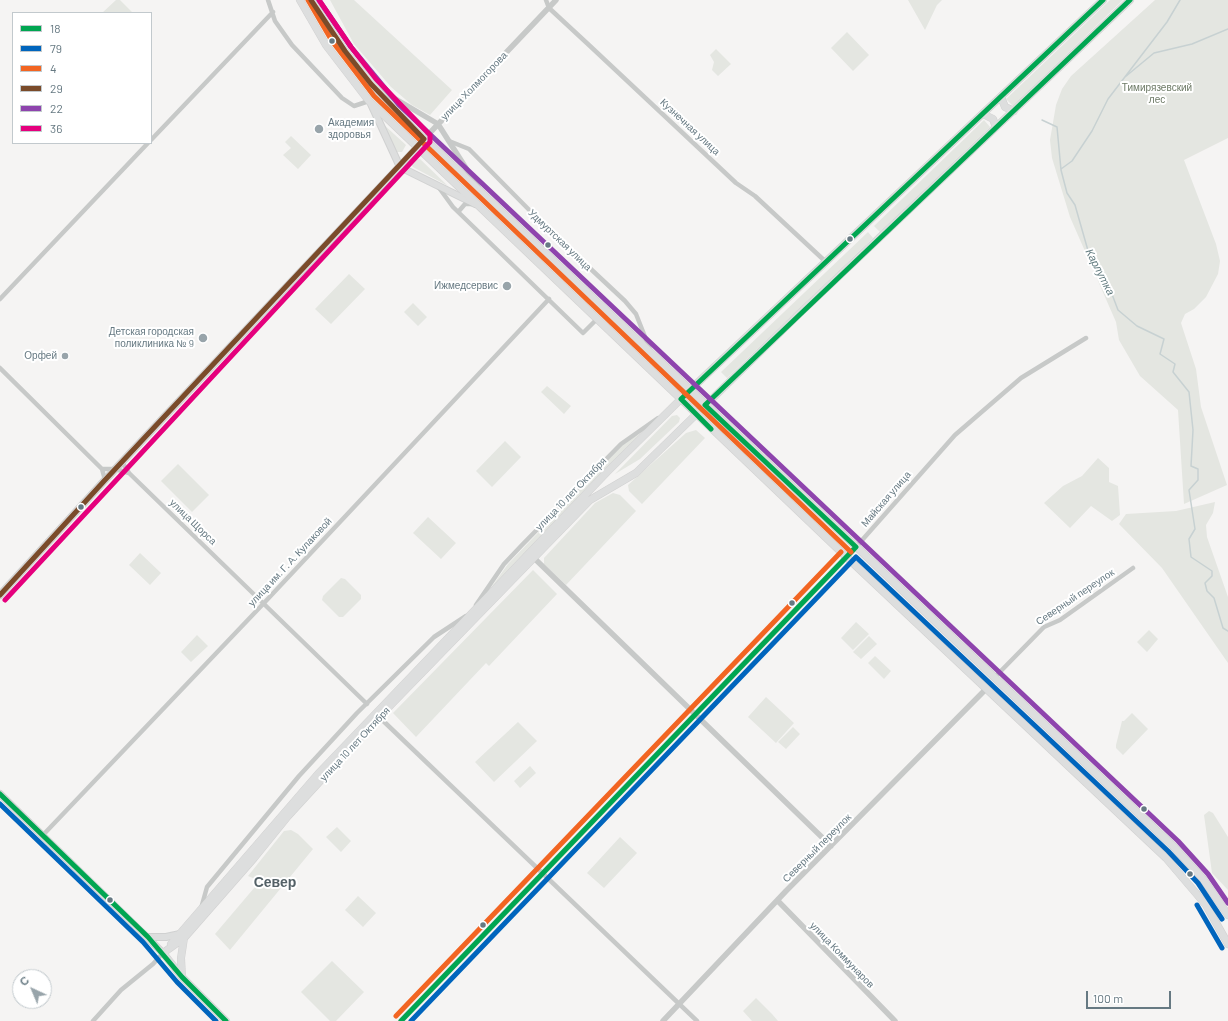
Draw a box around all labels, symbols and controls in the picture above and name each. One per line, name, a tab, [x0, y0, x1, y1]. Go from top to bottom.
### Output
legend	[12, 12, 152, 144]
text: 18	[50, 21, 60, 35]
unlabelled marker	[327, 36, 337, 46]
text: 79	[50, 41, 62, 55]
street label: улица Холмогорова	[438, 49, 510, 123]
text: 4	[50, 61, 57, 75]
text: 29	[50, 81, 63, 95]
park label: Тимирязевский лес	[1122, 82, 1192, 106]
street label: Кузнечная улица	[658, 96, 722, 158]
text: 22	[50, 101, 63, 115]
place label: Академия здоровья	[328, 117, 374, 140]
text: 36	[50, 121, 62, 135]
marker: Академия здоровья	[313, 123, 325, 135]
street label: Удмуртская улица	[526, 207, 594, 273]
unlabelled marker	[845, 234, 855, 244]
unlabelled marker	[543, 240, 553, 250]
water label: Карлутка	[1083, 246, 1117, 298]
place label: Ижмедсервис	[434, 280, 498, 292]
marker: Ижмедсервис	[501, 280, 513, 292]
place label: Детская городская поликлиника № 9	[109, 326, 194, 350]
marker: Детская городская поликлиника № 9	[197, 332, 209, 344]
place label: Орфей	[24, 350, 57, 362]
marker: Орфей	[60, 351, 70, 361]
street label: улица 10 лет Октября	[533, 455, 609, 533]
street label: Майская улица	[859, 469, 913, 529]
street label: улица Щорса	[167, 497, 219, 547]
unlabelled marker	[76, 502, 86, 512]
street label: улица им. Г. А. Кулаковой	[246, 515, 334, 609]
street label: Северный переулок	[1033, 566, 1117, 628]
unlabelled marker	[787, 598, 797, 608]
street label: улица 10 лет Октября	[317, 704, 393, 784]
unlabelled marker	[1139, 804, 1149, 814]
street label: Северный переулок	[780, 811, 854, 885]
unlabelled marker	[1185, 869, 1195, 879]
district label: Север	[254, 874, 296, 890]
unlabelled marker	[105, 895, 115, 905]
street label: улица Коммунаров	[807, 919, 877, 991]
unlabelled marker	[478, 920, 488, 930]
north arrow	[12, 969, 52, 1009]
text: С	[17, 973, 31, 988]
scale bar	[1088, 983, 1173, 1009]
text: 100 m	[1093, 991, 1123, 1005]

